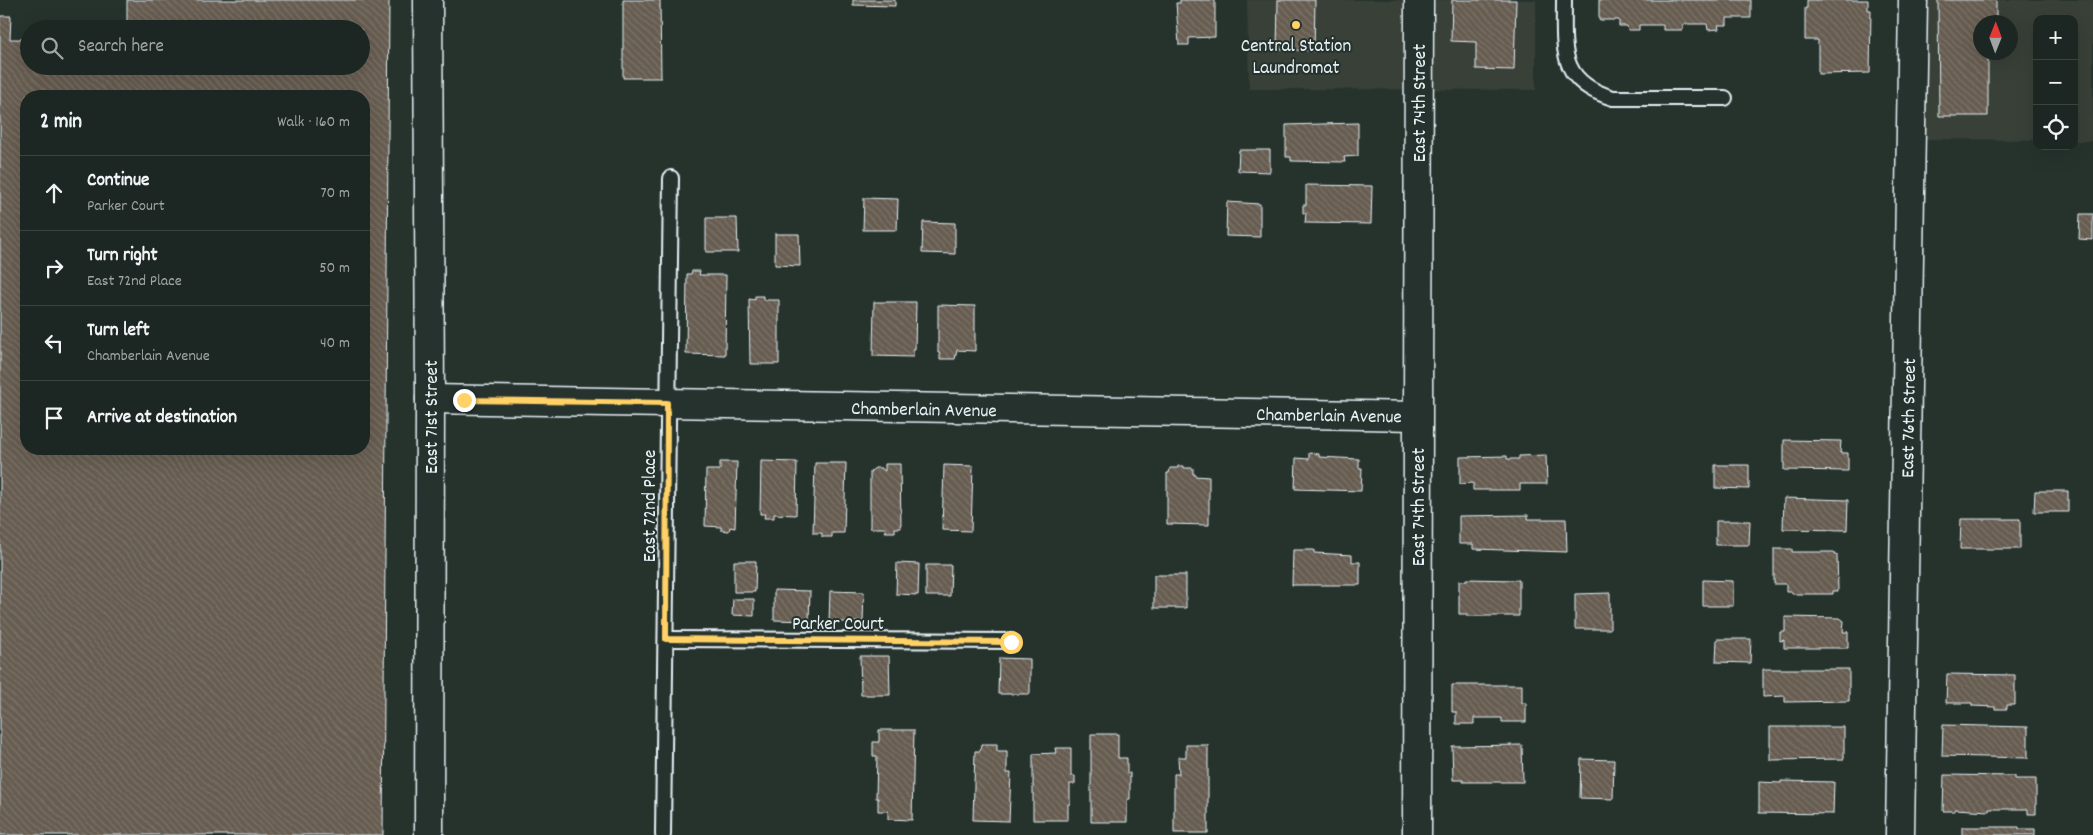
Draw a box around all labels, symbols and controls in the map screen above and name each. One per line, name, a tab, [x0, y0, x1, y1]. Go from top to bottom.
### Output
north arrow	[1973, 15, 2018, 60]
map controls	[2033, 15, 2078, 150]
button: +	[2033, 15, 2078, 60]
marker: Central Station Laundromat	[1290, 19, 1302, 31]
search box	[20, 20, 370, 75]
icon: search	[38, 34, 66, 62]
text: Search here	[78, 34, 164, 61]
place label: Central Station Laundromat	[1241, 34, 1351, 83]
street label: East 74th Street	[1408, 44, 1435, 162]
button: −	[2033, 60, 2078, 105]
button: locate	[2033, 105, 2078, 150]
text: 2 min	[40, 108, 82, 138]
text: Walk · 160 m	[277, 111, 350, 134]
text: Continue	[87, 168, 149, 195]
icon: ahead	[40, 179, 68, 207]
text: 70 m	[320, 182, 350, 205]
text: Parker Court	[87, 195, 165, 218]
text: Turn right	[87, 243, 158, 270]
icon: right	[40, 254, 68, 282]
text: 50 m	[319, 257, 350, 280]
text: East 72nd Place	[87, 270, 182, 293]
text: Turn left	[87, 318, 150, 345]
icon: left	[40, 329, 68, 357]
text: 40 m	[320, 332, 350, 355]
text: Chamberlain Avenue	[87, 345, 210, 368]
street label: East 76th Street	[1896, 358, 1925, 478]
street label: East 71st Street	[420, 360, 447, 474]
route end	[453, 389, 476, 412]
street label: Chamberlain Avenue	[851, 397, 997, 426]
street label: Chamberlain Avenue	[1256, 403, 1402, 432]
icon: arrive	[40, 404, 68, 432]
text: Arrive at destination	[87, 405, 237, 432]
street label: East 74th Street	[1407, 448, 1434, 566]
street label: East 72nd Place	[638, 450, 665, 562]
street label: Parker Court	[792, 612, 884, 639]
route start	[1000, 631, 1023, 654]

